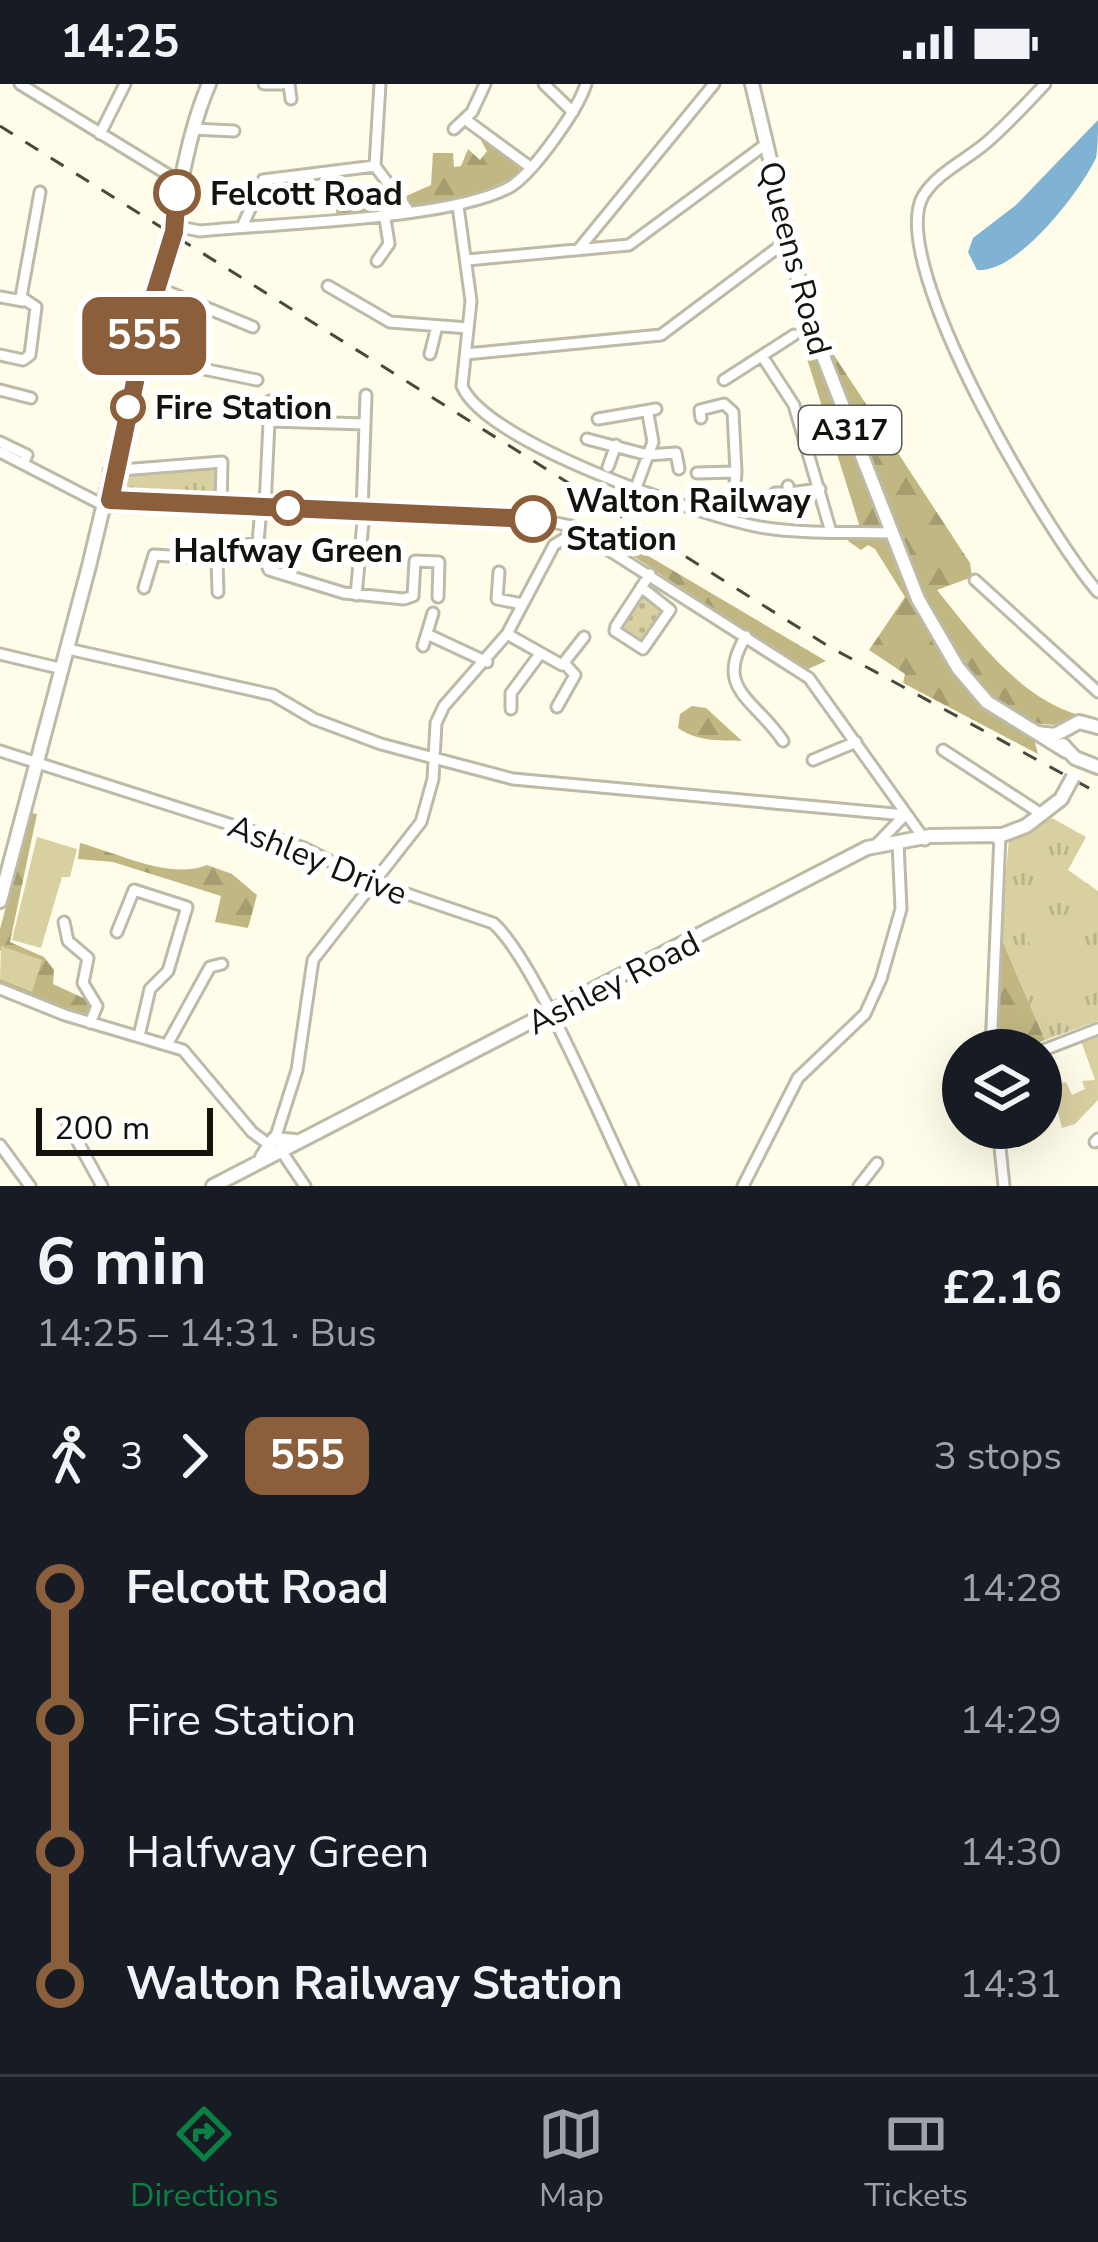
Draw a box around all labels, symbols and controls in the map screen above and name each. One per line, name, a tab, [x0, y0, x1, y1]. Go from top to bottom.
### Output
text: 14:25	[60, 12, 179, 73]
street label: Queens Road	[747, 157, 842, 360]
marker: Felcott Road	[155, 171, 199, 215]
place label: Felcott Road	[210, 172, 403, 217]
line badge: 555	[75, 297, 213, 375]
text: 555	[106, 307, 182, 364]
place label: Fire Station	[155, 386, 332, 431]
marker: Fire Station	[112, 391, 144, 423]
road number: A317	[799, 406, 901, 454]
place label: Walton Railway Station	[566, 479, 811, 562]
marker: Halfway Green	[272, 492, 304, 524]
marker: Walton Railway Station	[511, 497, 555, 541]
place label: Halfway Green	[173, 529, 403, 574]
street label: Ashley Drive	[221, 804, 414, 917]
street label: Ashley Road	[520, 921, 707, 1046]
map controls	[942, 1029, 1062, 1149]
button: layers	[942, 1029, 1062, 1149]
scale bar	[36, 1102, 213, 1155]
text: 200 m	[54, 1106, 150, 1151]
text: 6 min	[36, 1217, 207, 1307]
text: £2.16	[943, 1258, 1062, 1319]
text: 14:25 – 14:31 · Bus	[36, 1307, 376, 1360]
icon: walk	[36, 1423, 102, 1489]
icon: forward	[161, 1423, 227, 1489]
text: 555	[269, 1427, 345, 1484]
text: 3	[120, 1430, 143, 1483]
text: 3 stops	[933, 1430, 1062, 1483]
text: Felcott Road	[126, 1558, 389, 1619]
text: 14:28	[960, 1562, 1062, 1615]
text: Fire Station	[126, 1690, 356, 1751]
text: 14:29	[960, 1694, 1062, 1747]
text: Halfway Green	[126, 1822, 429, 1883]
text: 14:30	[960, 1826, 1062, 1879]
text: Walton Railway Station	[126, 1954, 623, 2015]
text: 14:31	[960, 1958, 1062, 2011]
tab: Directions	[130, 2101, 279, 2218]
tab: Map	[538, 2101, 604, 2218]
tab: Tickets	[864, 2101, 968, 2218]

